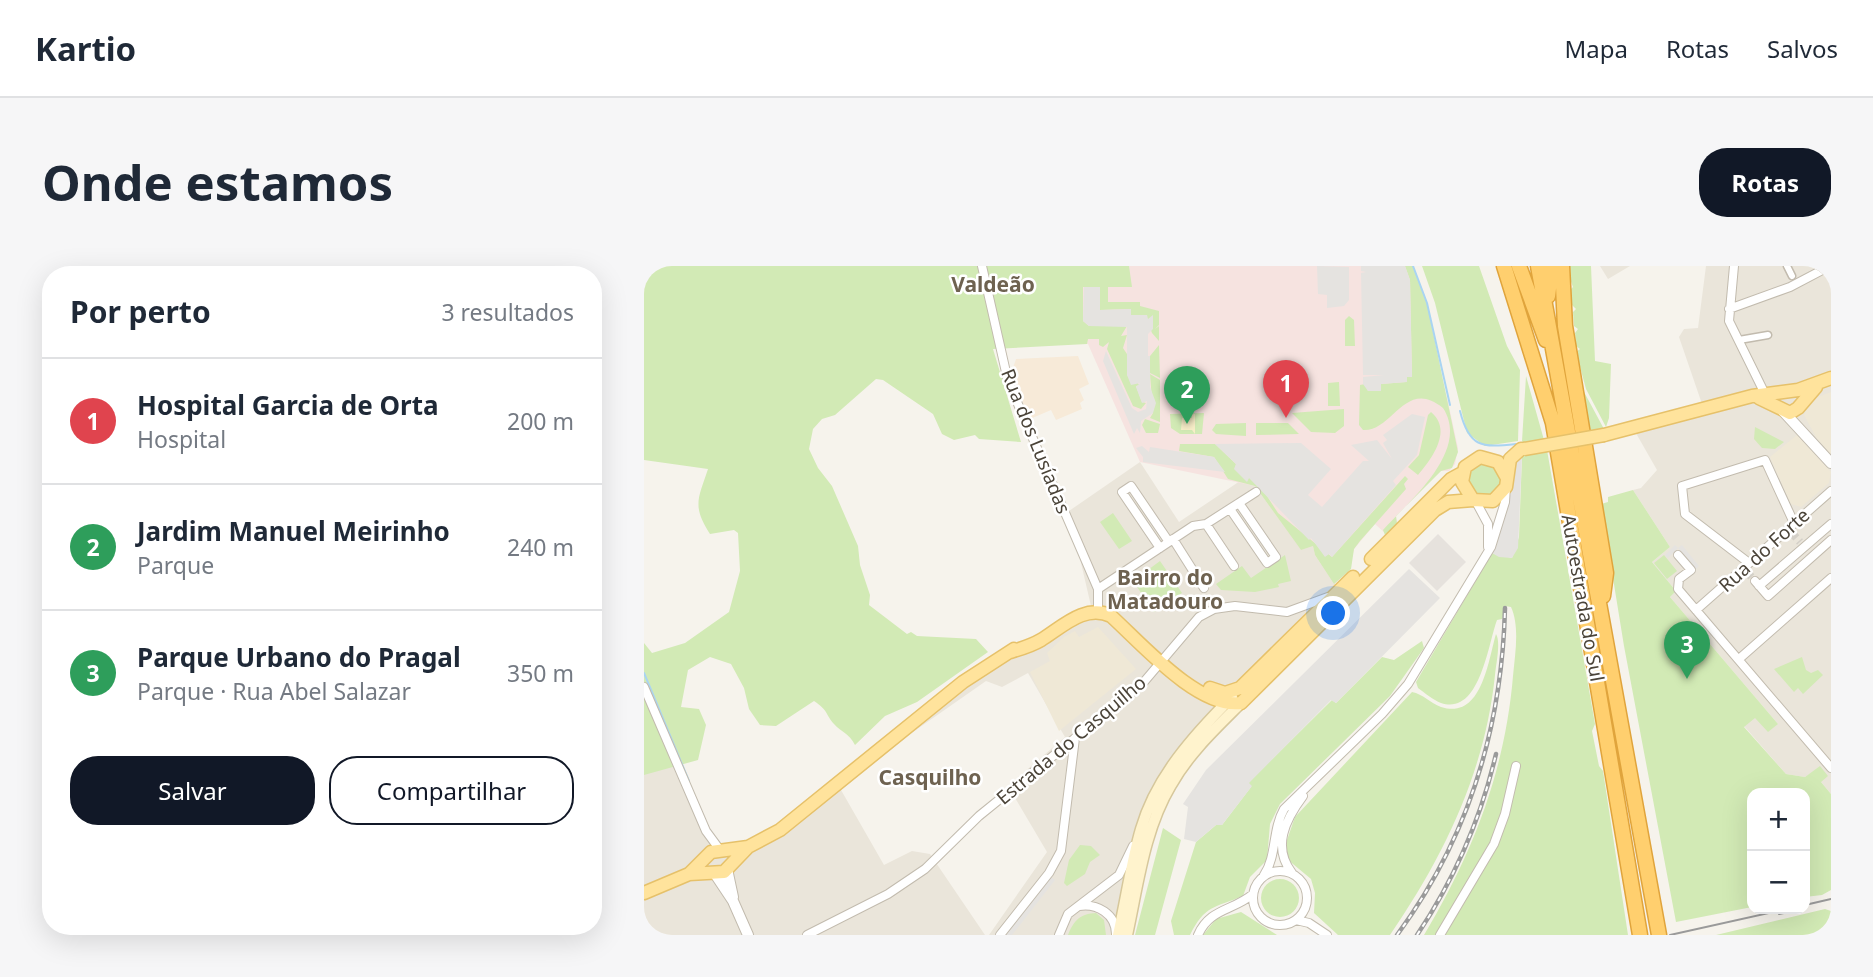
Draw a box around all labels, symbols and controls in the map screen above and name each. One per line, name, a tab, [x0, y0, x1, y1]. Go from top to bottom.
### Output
text: Kartio	[35, 26, 136, 71]
text: Mapa	[1564, 32, 1628, 65]
text: Rotas	[1666, 32, 1729, 65]
text: Salvos	[1767, 32, 1838, 65]
button: Rotas	[1699, 148, 1831, 217]
text: Onde estamos	[42, 149, 393, 215]
district label: Valdeão	[951, 270, 1035, 298]
text: Por perto	[70, 291, 211, 332]
text: 3 resultados	[441, 296, 574, 328]
pin: 1	[1263, 360, 1309, 418]
street label: Rua dos Lusíadas	[995, 365, 1077, 517]
pin: 2	[1164, 366, 1210, 424]
text: Hospital Garcia de Orta	[137, 387, 439, 423]
text: 1	[86, 405, 100, 437]
text: 200 m	[507, 405, 574, 437]
text: Hospital	[137, 423, 226, 455]
street label: Rua do Forte	[1713, 502, 1815, 598]
street label: Autoestrada do Sul	[1555, 512, 1611, 684]
text: Jardim Manuel Meirinho	[137, 513, 450, 549]
text: 2	[86, 531, 100, 563]
text: 240 m	[507, 531, 574, 563]
text: Parque	[137, 549, 214, 581]
district label: Bairro do Matadouro	[1107, 563, 1223, 615]
your location	[1316, 596, 1350, 630]
pin: 3	[1664, 621, 1710, 679]
text: Parque Urbano do Pragal	[137, 639, 461, 675]
text: 3	[86, 657, 100, 689]
text: 350 m	[507, 657, 574, 689]
street label: Estrada do Casquilho	[991, 670, 1151, 810]
text: Parque · Rua Abel Salazar	[137, 675, 411, 707]
button: Salvar	[70, 756, 315, 825]
button: Compartilhar	[329, 756, 574, 825]
district label: Casquilho	[879, 763, 981, 791]
map controls	[1747, 788, 1810, 914]
button: +	[1747, 788, 1810, 851]
button: −	[1747, 851, 1810, 914]

